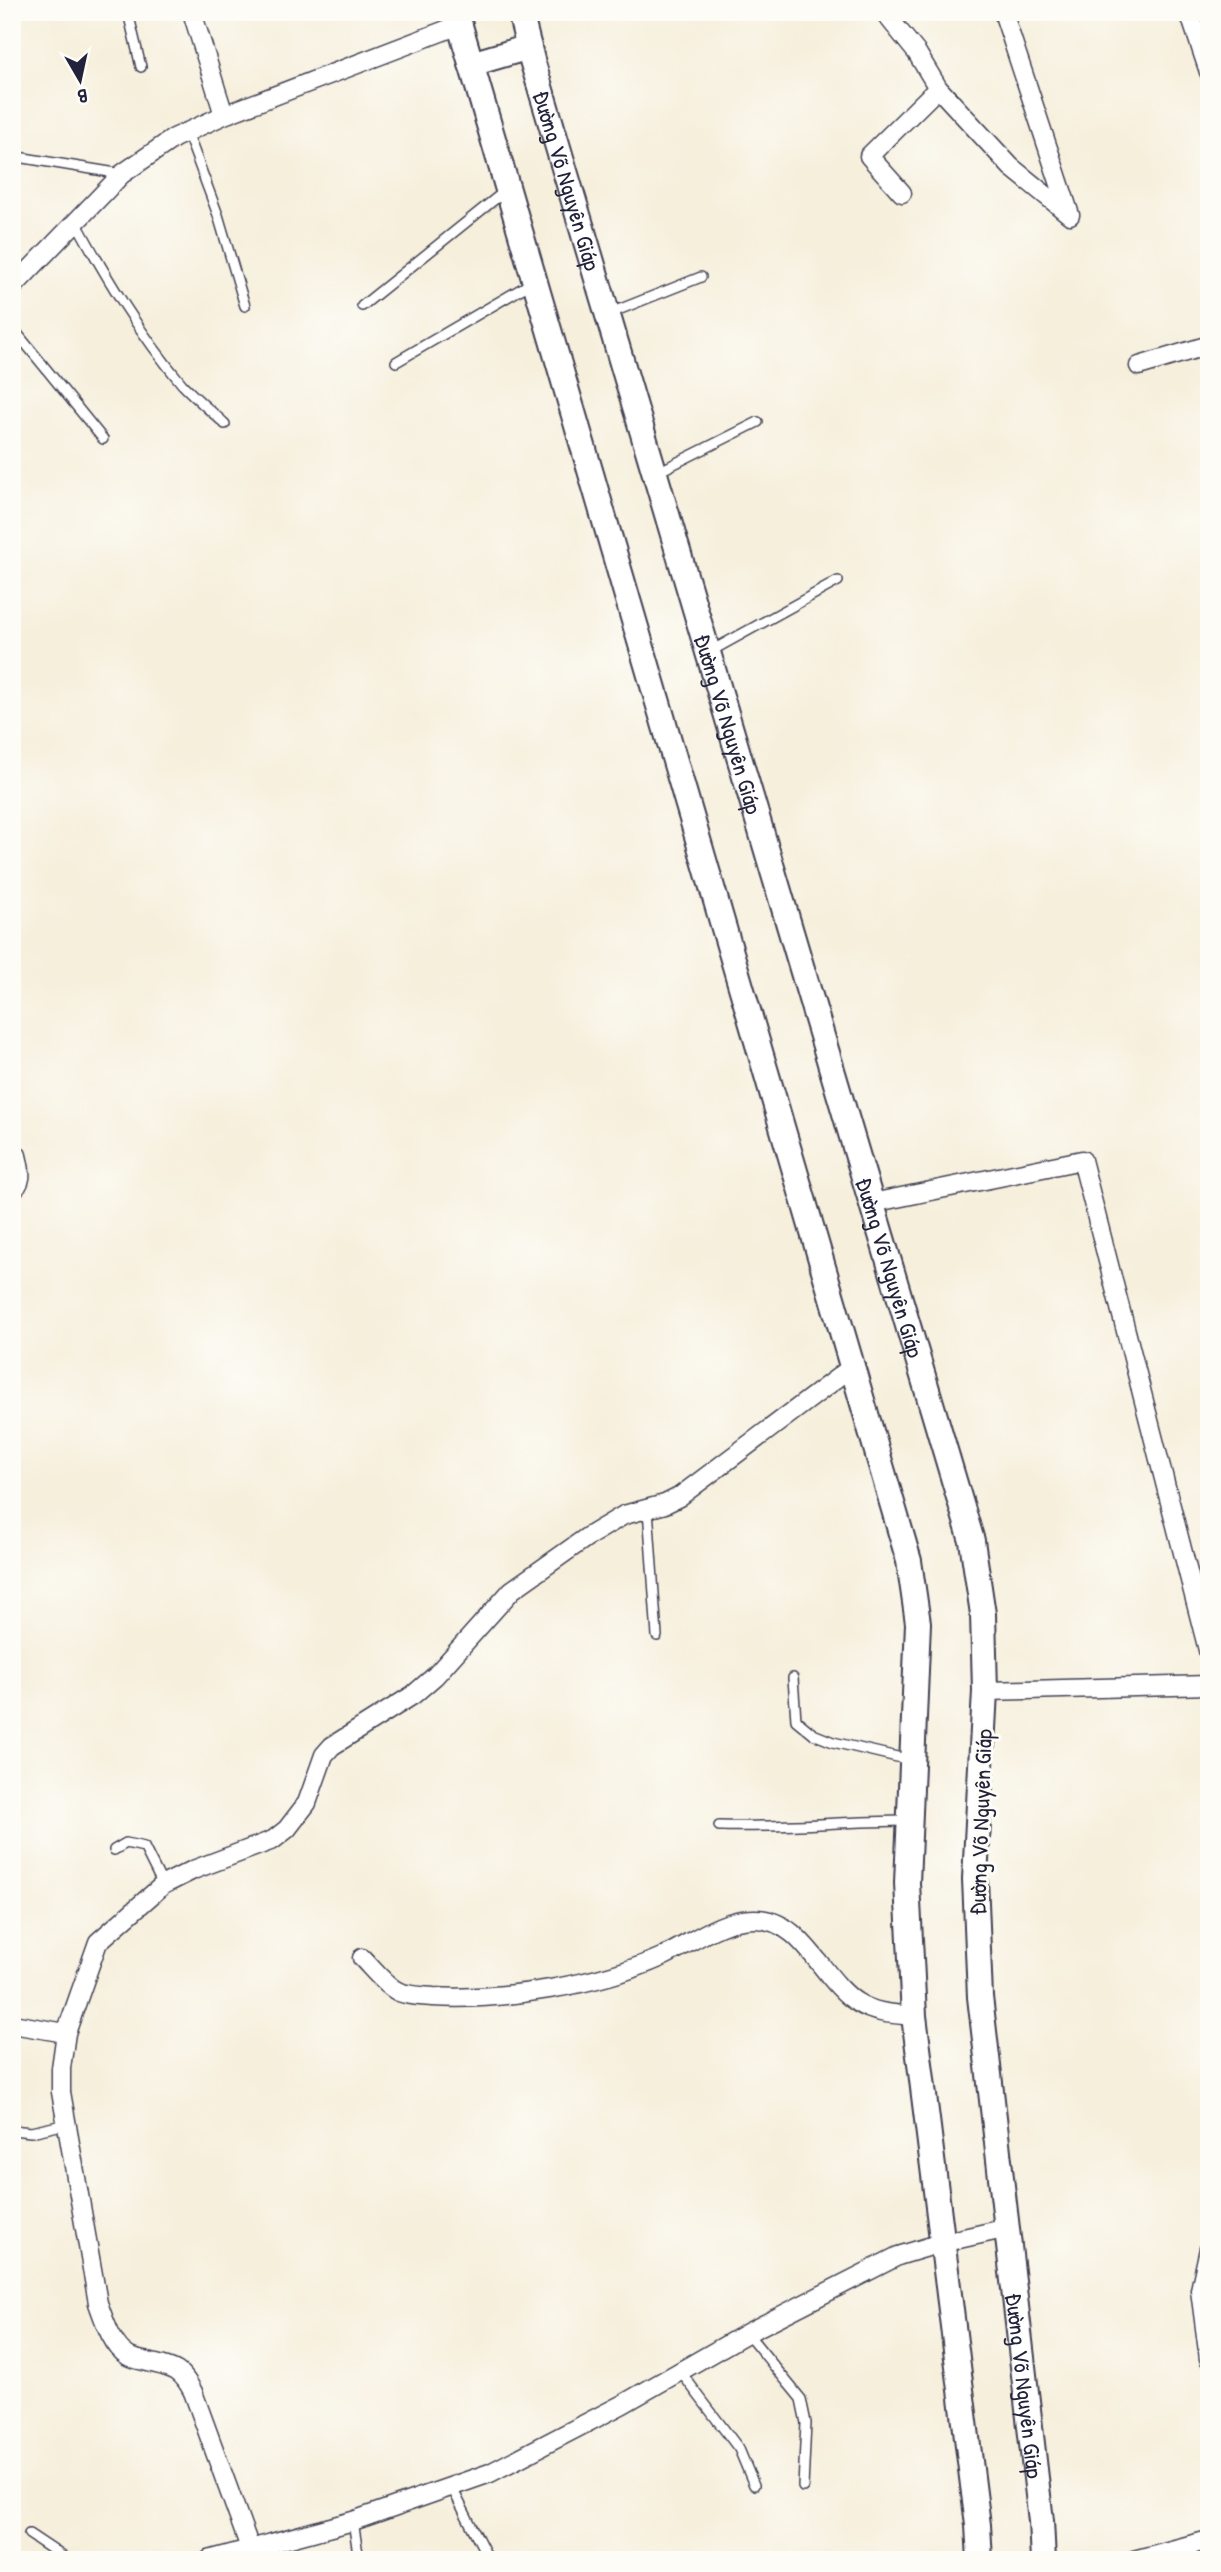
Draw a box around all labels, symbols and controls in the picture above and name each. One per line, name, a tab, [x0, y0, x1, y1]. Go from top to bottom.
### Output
north arrow	[46, 46, 116, 116]
text: B	[76, 83, 89, 110]
street label: Đường Võ Nguyên Giáp	[526, 87, 609, 274]
street label: Đường Võ Nguyên Giáp	[688, 630, 771, 818]
street label: Đường Võ Nguyên Giáp	[849, 1174, 932, 1361]
street label: Đường Võ Nguyên Giáp	[961, 1728, 999, 1915]
street label: Đường Võ Nguyên Giáp	[999, 2292, 1051, 2480]

